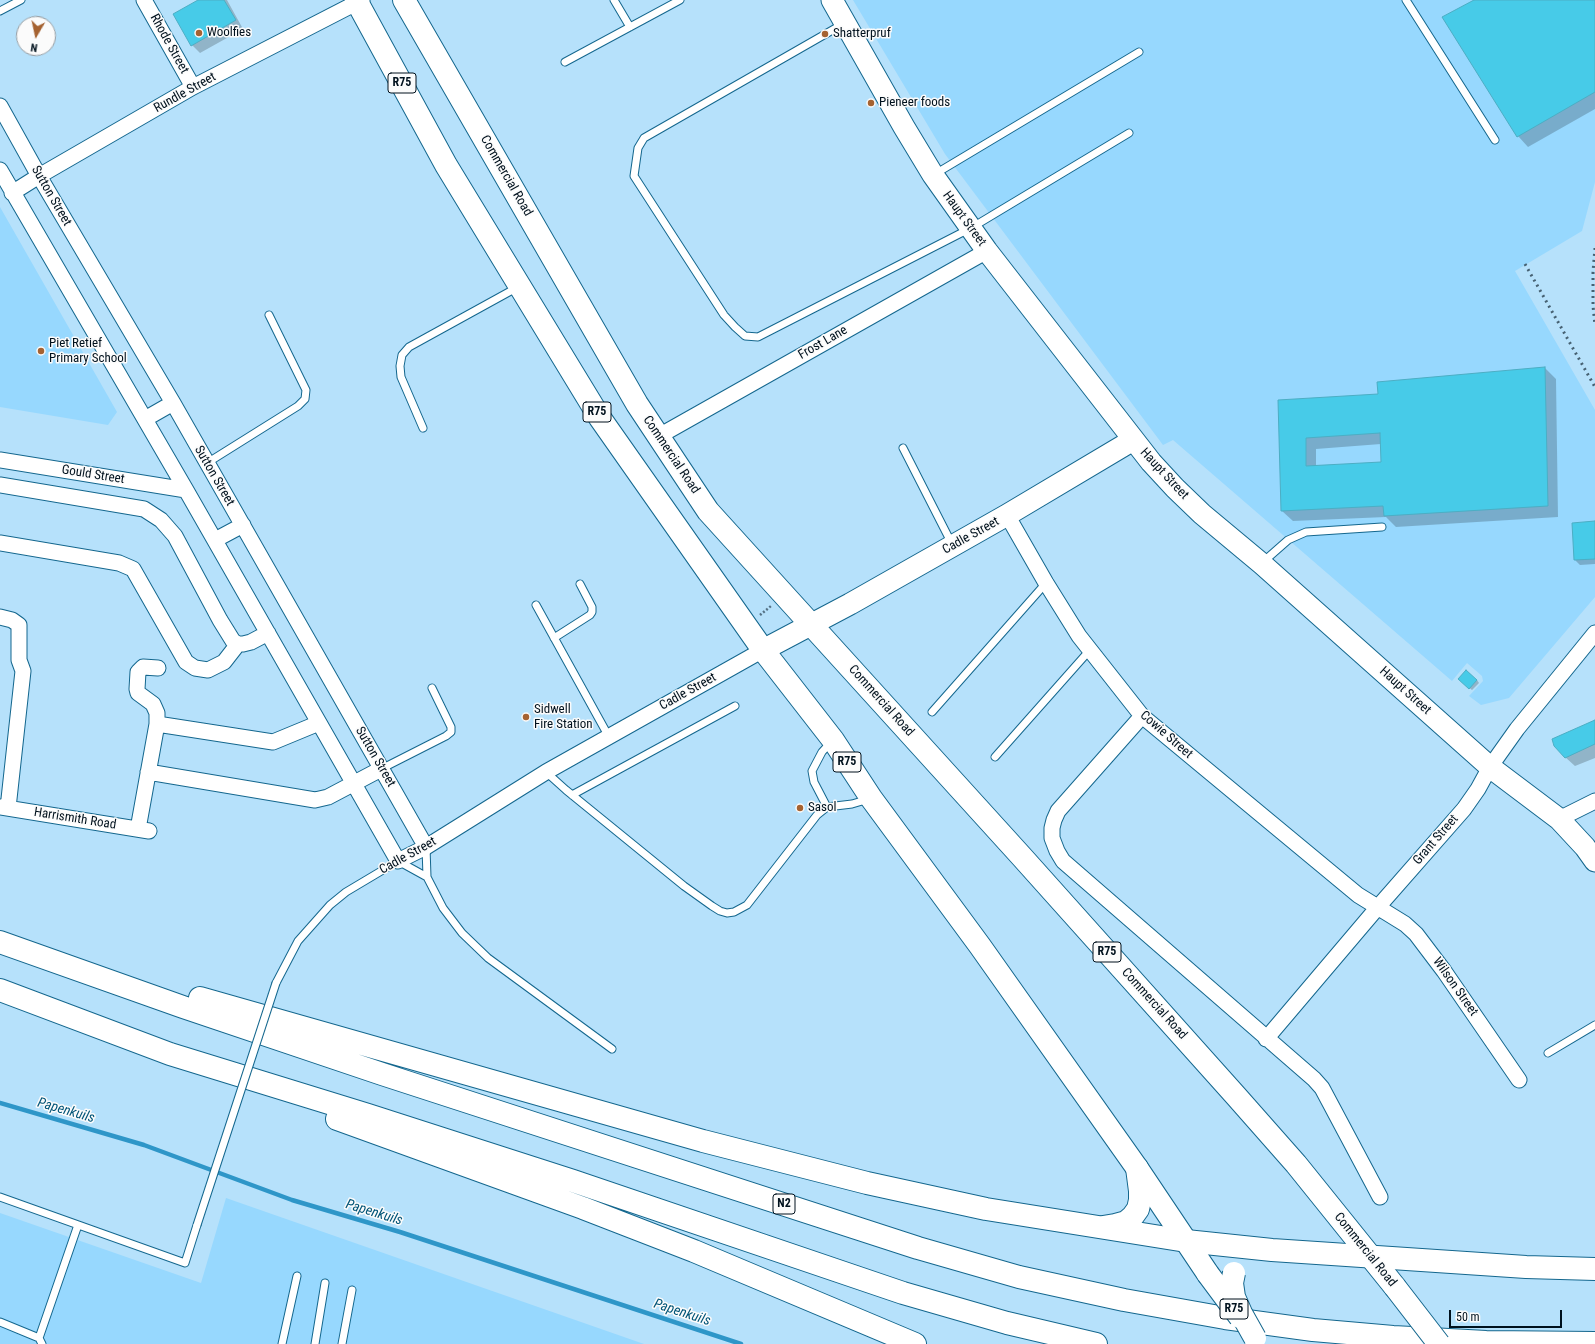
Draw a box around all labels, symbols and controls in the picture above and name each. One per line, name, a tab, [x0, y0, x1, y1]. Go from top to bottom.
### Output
street label: Rhode Street	[146, 11, 192, 77]
north arrow	[16, 16, 56, 56]
place label: Woolfies	[207, 25, 251, 41]
place label: Shatterpruf	[833, 26, 891, 42]
marker: Woolfies	[194, 28, 204, 38]
marker: Shatterpruf	[820, 29, 830, 39]
text: N	[30, 40, 39, 54]
street label: Rundle Street	[151, 70, 219, 116]
road number: R75	[388, 73, 416, 93]
place label: Pieneer foods	[879, 95, 950, 111]
marker: Pieneer foods	[866, 98, 876, 108]
street label: Commercial Road	[477, 133, 535, 219]
street label: Sutton Street	[28, 163, 74, 229]
street label: Haupt Street	[939, 188, 989, 250]
street label: Frost Lane	[796, 323, 850, 363]
place label: Piet Retief Primary School	[49, 336, 127, 367]
marker: Piet Retief Primary School	[36, 346, 46, 356]
road number: R75	[583, 402, 611, 422]
street label: Commercial Road	[639, 413, 703, 497]
street label: Sutton Street	[191, 443, 237, 509]
street label: Haupt Street	[1136, 445, 1192, 503]
street label: Gould Street	[60, 462, 126, 488]
street label: Cadle Street	[940, 514, 1002, 558]
street label: Commercial Road	[845, 662, 917, 740]
street label: Haupt Street	[1376, 664, 1434, 718]
street label: Cadle Street	[657, 670, 719, 714]
place label: Sidwell Fire Station	[534, 702, 593, 733]
street label: Cowie Street	[1136, 708, 1196, 762]
marker: Sidwell Fire Station	[521, 712, 531, 722]
street label: Sutton Street	[352, 724, 398, 790]
road number: R75	[833, 752, 861, 772]
place label: Sasol	[808, 800, 836, 816]
marker: Sasol	[795, 803, 805, 813]
street label: Harrismith Road	[33, 805, 117, 833]
street label: Grant Street	[1410, 812, 1462, 868]
street label: Cadle Street	[377, 834, 439, 878]
road number: R75	[1093, 942, 1121, 962]
street label: Wilson Street	[1429, 955, 1481, 1019]
street label: Commercial Road	[1118, 965, 1190, 1043]
water label: Papenkuils	[35, 1095, 97, 1127]
road number: N2	[773, 1194, 795, 1214]
water label: Papenkuils	[343, 1196, 405, 1230]
street label: Commercial Road	[1330, 1210, 1400, 1290]
water label: Papenkuils	[651, 1296, 713, 1330]
road number: R75	[1220, 1299, 1248, 1319]
scale bar	[1451, 1302, 1564, 1328]
text: 50 m	[1456, 1310, 1480, 1324]

